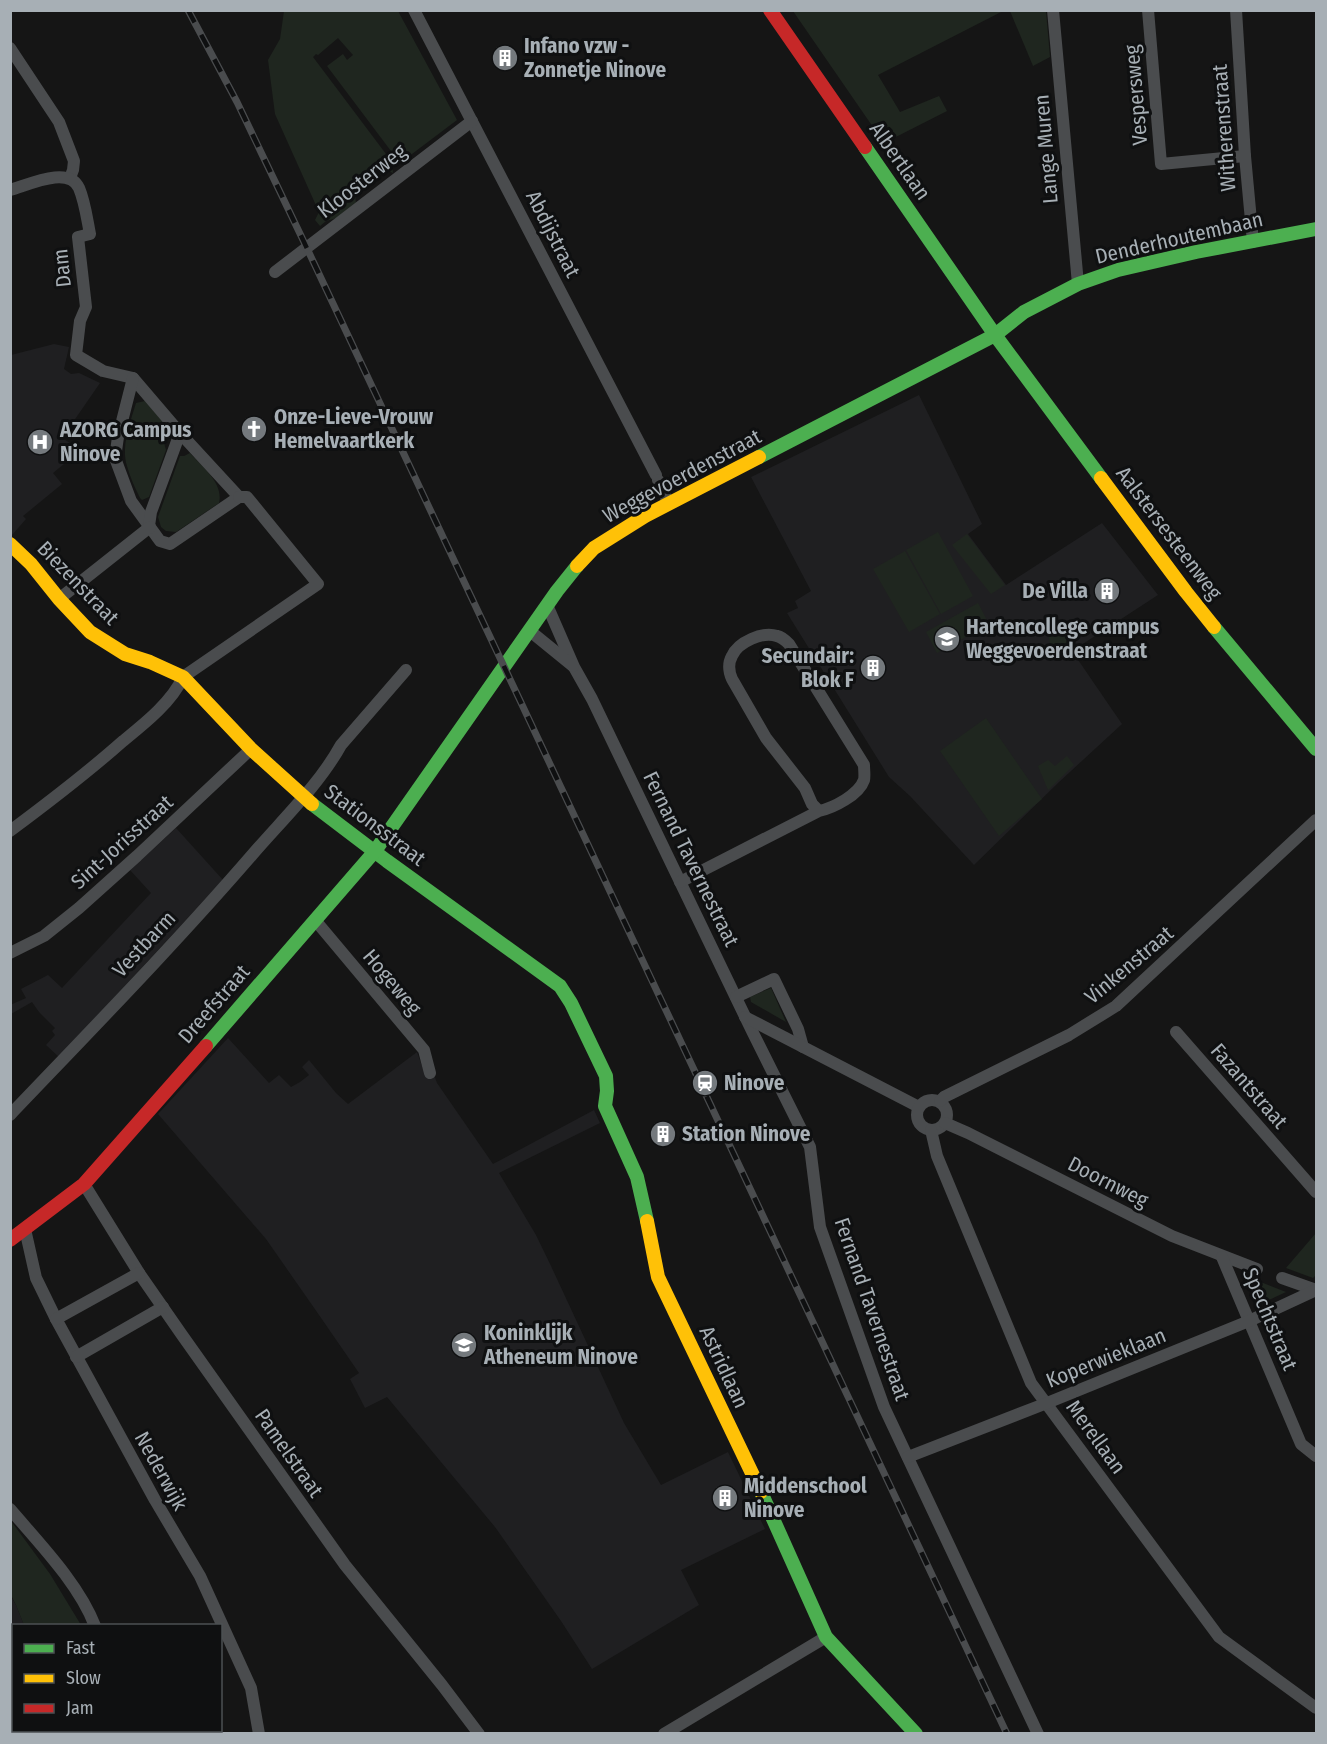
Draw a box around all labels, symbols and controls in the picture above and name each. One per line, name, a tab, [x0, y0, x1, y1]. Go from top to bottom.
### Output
place label: Infano vzw - Zonnetje Ninove	[524, 33, 666, 83]
building icon: Infano vzw - Zonnetje Ninove	[490, 43, 520, 73]
street label: Vespersweg	[1119, 43, 1153, 146]
street label: Witherenstraat	[1207, 63, 1241, 192]
street label: Lange Muren	[1028, 93, 1064, 205]
street label: Albertlaan	[864, 117, 936, 205]
street label: Kloosterweg	[312, 138, 412, 224]
street label: Abdijstraat	[520, 186, 586, 282]
street label: Denderhoutembaan	[1093, 206, 1265, 270]
street label: Dam	[47, 248, 77, 288]
place label: Onze-Lieve-Vrouw Hemelvaartkerk	[274, 404, 434, 454]
church icon: Onze-Lieve-Vrouw Hemelvaartkerk	[239, 414, 269, 444]
place label: AZORG Campus Ninove	[59, 417, 191, 467]
street label: Weggevoerdenstraat	[598, 423, 766, 529]
hospital icon: AZORG Campus Ninove	[25, 427, 55, 457]
street label: Aalstersesteenweg	[1110, 461, 1228, 605]
street label: Biezenstraat	[32, 536, 124, 630]
building icon: De Villa	[1092, 576, 1122, 606]
place label: De Villa	[1022, 578, 1088, 604]
place label: Hartencollege campus Weggevoerdenstraat	[966, 614, 1159, 664]
school or university icon: Hartencollege campus Weggevoerdenstraat	[932, 624, 962, 654]
place label: Secundair: Blok F	[762, 643, 855, 693]
building icon: Secundair: Blok F	[858, 653, 888, 683]
street label: Fernand Tavernestraat	[637, 767, 745, 951]
street label: Stationsstraat	[319, 778, 431, 872]
street label: Sint-Jorisstraat	[66, 789, 178, 895]
street label: Vestbarm	[107, 905, 181, 983]
street label: Vinkenstraat	[1079, 920, 1179, 1010]
street label: Hogeweg	[357, 944, 427, 1020]
street label: Dreefstraat	[173, 959, 255, 1049]
street label: Fazantstraat	[1205, 1038, 1293, 1134]
station icon: Ninove	[690, 1068, 720, 1098]
place label: Ninove	[724, 1070, 785, 1096]
building icon: Station Ninove	[648, 1119, 678, 1149]
place label: Station Ninove	[682, 1121, 811, 1147]
street label: Doornweg	[1063, 1151, 1153, 1213]
street label: Fernand Tavernestraat	[829, 1214, 916, 1404]
street label: Spechtstraat	[1237, 1264, 1303, 1374]
place label: Koninklijk Atheneum Ninove	[483, 1320, 638, 1370]
street label: Astridlaan	[694, 1322, 754, 1412]
street label: Koperwieklaan	[1042, 1322, 1170, 1394]
school or university icon: Koninklijk Atheneum Ninove	[449, 1330, 479, 1360]
street label: Merellaan	[1061, 1395, 1131, 1479]
street label: Pamelstraat	[249, 1404, 329, 1502]
street label: Nederwijk	[129, 1427, 193, 1515]
place label: Middenschool Ninove	[744, 1473, 867, 1523]
building icon: Middenschool Ninove	[710, 1483, 740, 1513]
legend	[12, 1624, 222, 1732]
text: Fast	[66, 1637, 95, 1659]
text: Slow	[66, 1667, 101, 1689]
text: Jam	[66, 1697, 94, 1719]

